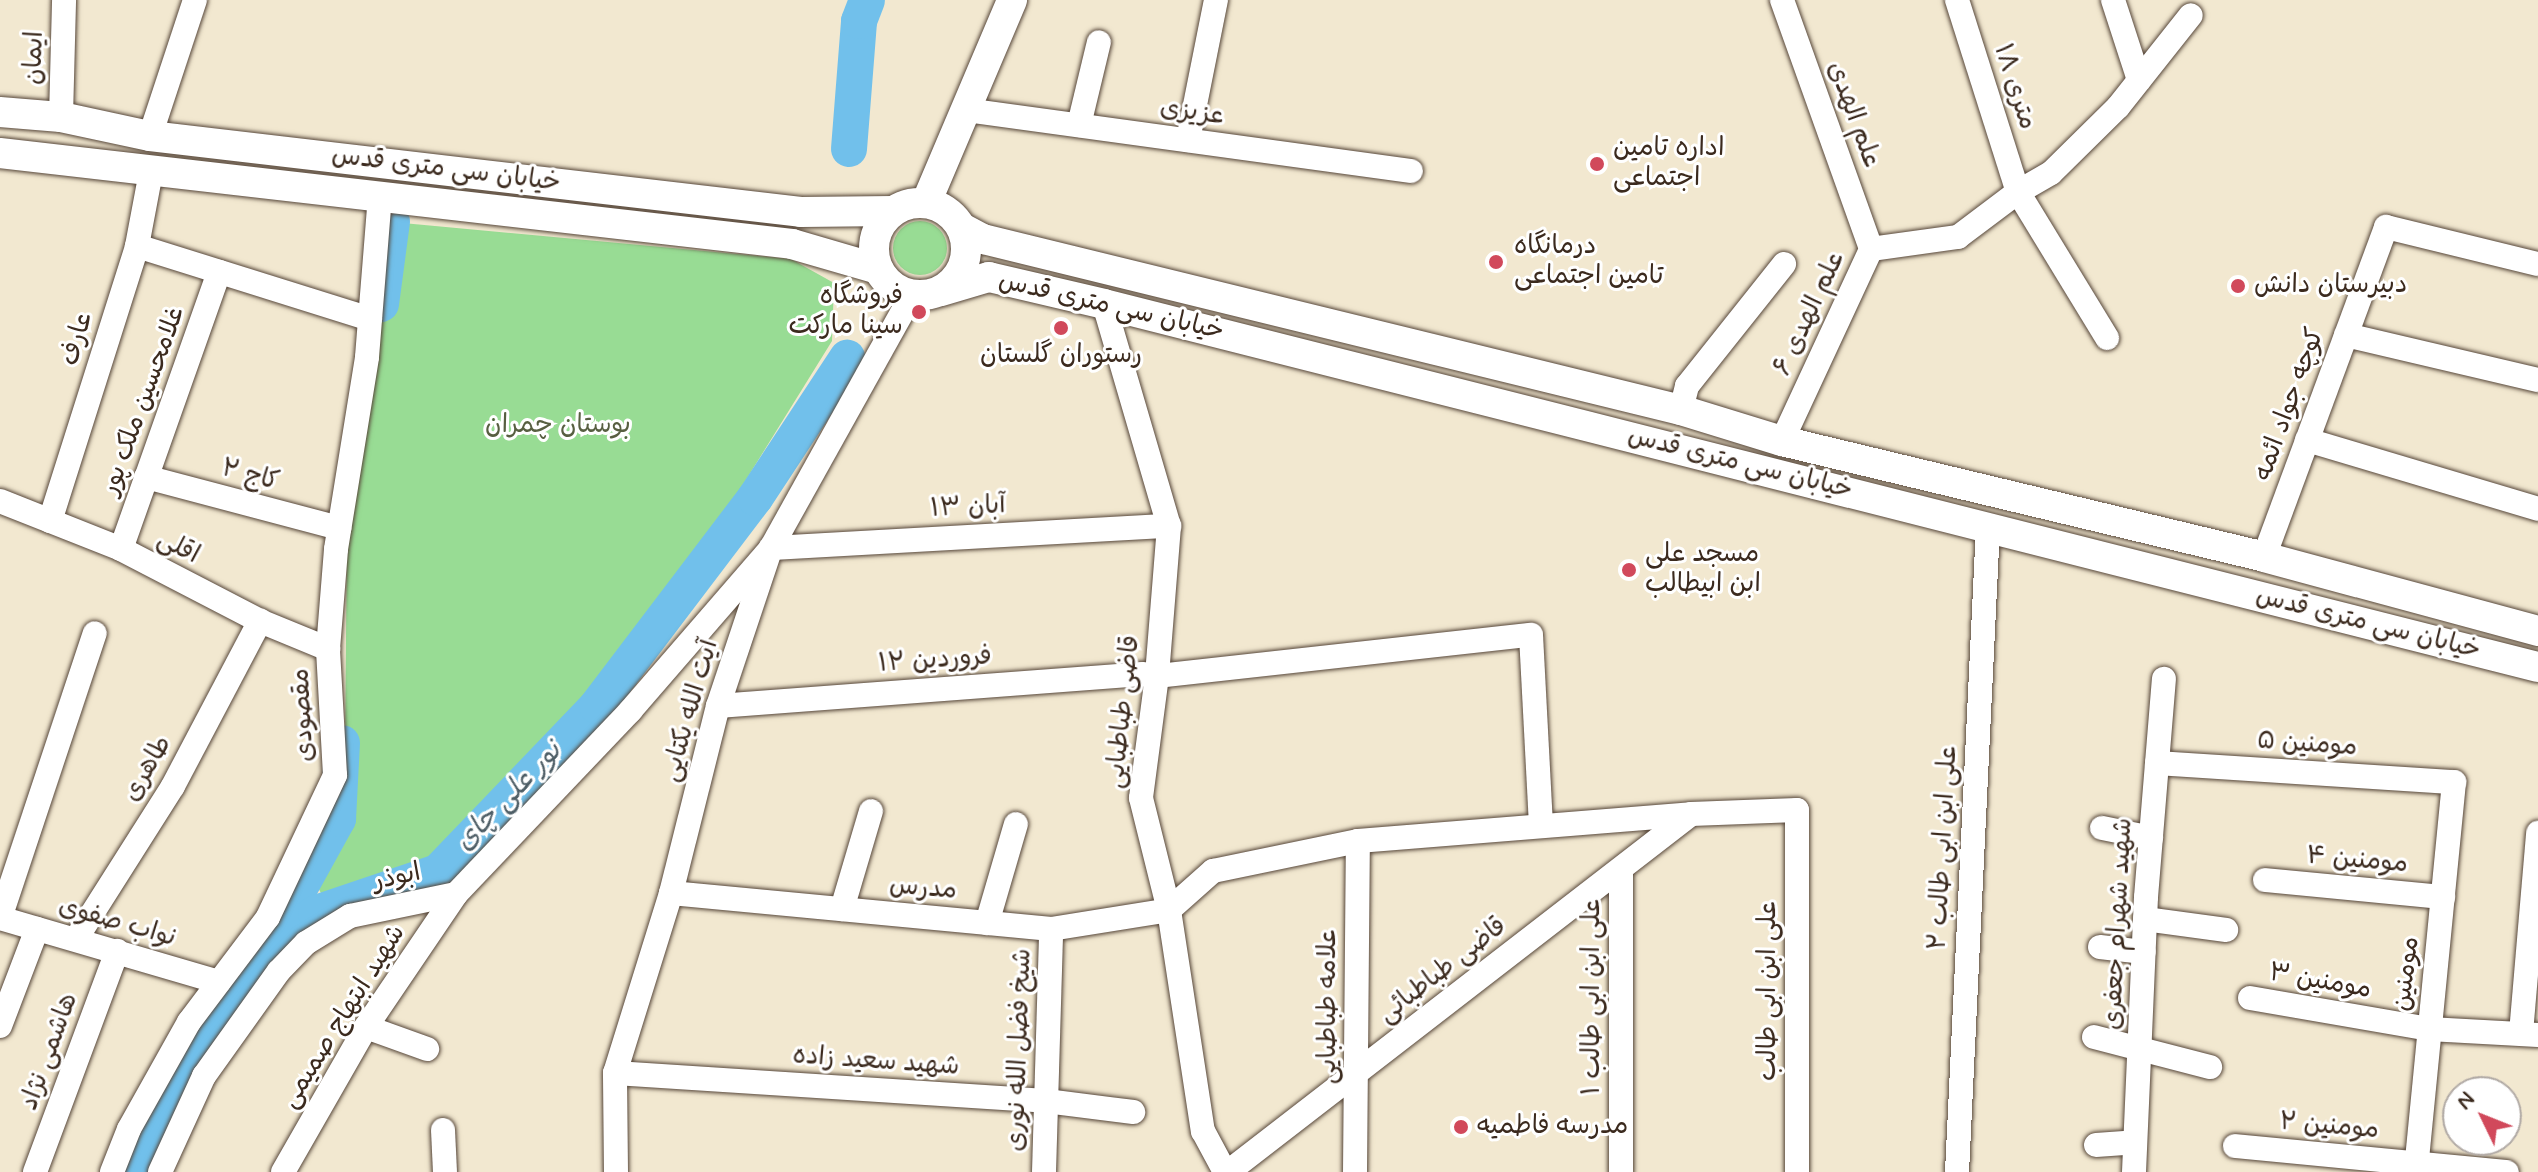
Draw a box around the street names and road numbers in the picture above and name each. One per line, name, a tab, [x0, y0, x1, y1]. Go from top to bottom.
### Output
street label: ایمان	[18, 31, 52, 85]
street label: ۱۸ متری	[1986, 40, 2042, 134]
street label: علم الهدی	[1819, 58, 1887, 172]
street label: عزیزی	[1158, 93, 1226, 133]
street label: خیابان سی متری قدس	[330, 140, 562, 200]
street label: علم الهدی ۶	[1768, 247, 1852, 381]
street label: خیابان سی متری قدس	[995, 266, 1227, 348]
street label: غلامحسین ملک پور	[95, 302, 193, 500]
street label: عارف	[55, 309, 101, 369]
street label: کوچه جواد ائمه	[2248, 324, 2332, 486]
street label: خیابان سی متری قدس	[1624, 421, 1856, 507]
street label: کاج ۲	[218, 453, 282, 499]
street label: ۱۳ آبان	[930, 490, 1006, 526]
street label: اقلی	[152, 524, 204, 572]
street label: خیابان سی متری قدس	[2252, 581, 2484, 667]
street label: قاضی طباطبایی	[1100, 634, 1148, 790]
street label: آیت الله یکتایی	[656, 636, 726, 786]
street label: ۱۲ فروردین	[877, 641, 993, 681]
street label: مقصودی	[286, 667, 322, 763]
street label: ۵ مومنین	[2256, 726, 2358, 764]
street label: طاهری	[117, 730, 179, 808]
street label: علی ابن ابی طالب ۲	[1923, 745, 1965, 951]
street label: شهید شهرام جعفری	[2098, 817, 2140, 1031]
street label: مومنین ۴	[2305, 841, 2409, 881]
street label: ابوذر	[370, 858, 424, 898]
street label: مدرس	[888, 871, 958, 907]
street label: نواب صفوی	[55, 891, 179, 955]
street label: علی ابن ابی طالب ۱	[1577, 899, 1609, 1095]
street label: علی ابن ابی طالب	[1753, 901, 1785, 1081]
street label: قاضی طباطبائی	[1373, 911, 1513, 1031]
street label: شهید ابتهاج صمیمی	[275, 919, 413, 1115]
street label: علامه طباطبایی	[1313, 928, 1345, 1084]
street label: مومنین	[2387, 935, 2427, 1013]
street label: شیخ فضل الله نوری	[1001, 948, 1039, 1152]
street label: مومنین ۳	[2266, 958, 2374, 1006]
street label: هاشمی نژاد	[14, 989, 86, 1115]
street label: شهید سعید زاده	[792, 1041, 960, 1083]
street label: مومنین ۲	[2278, 1107, 2380, 1147]

